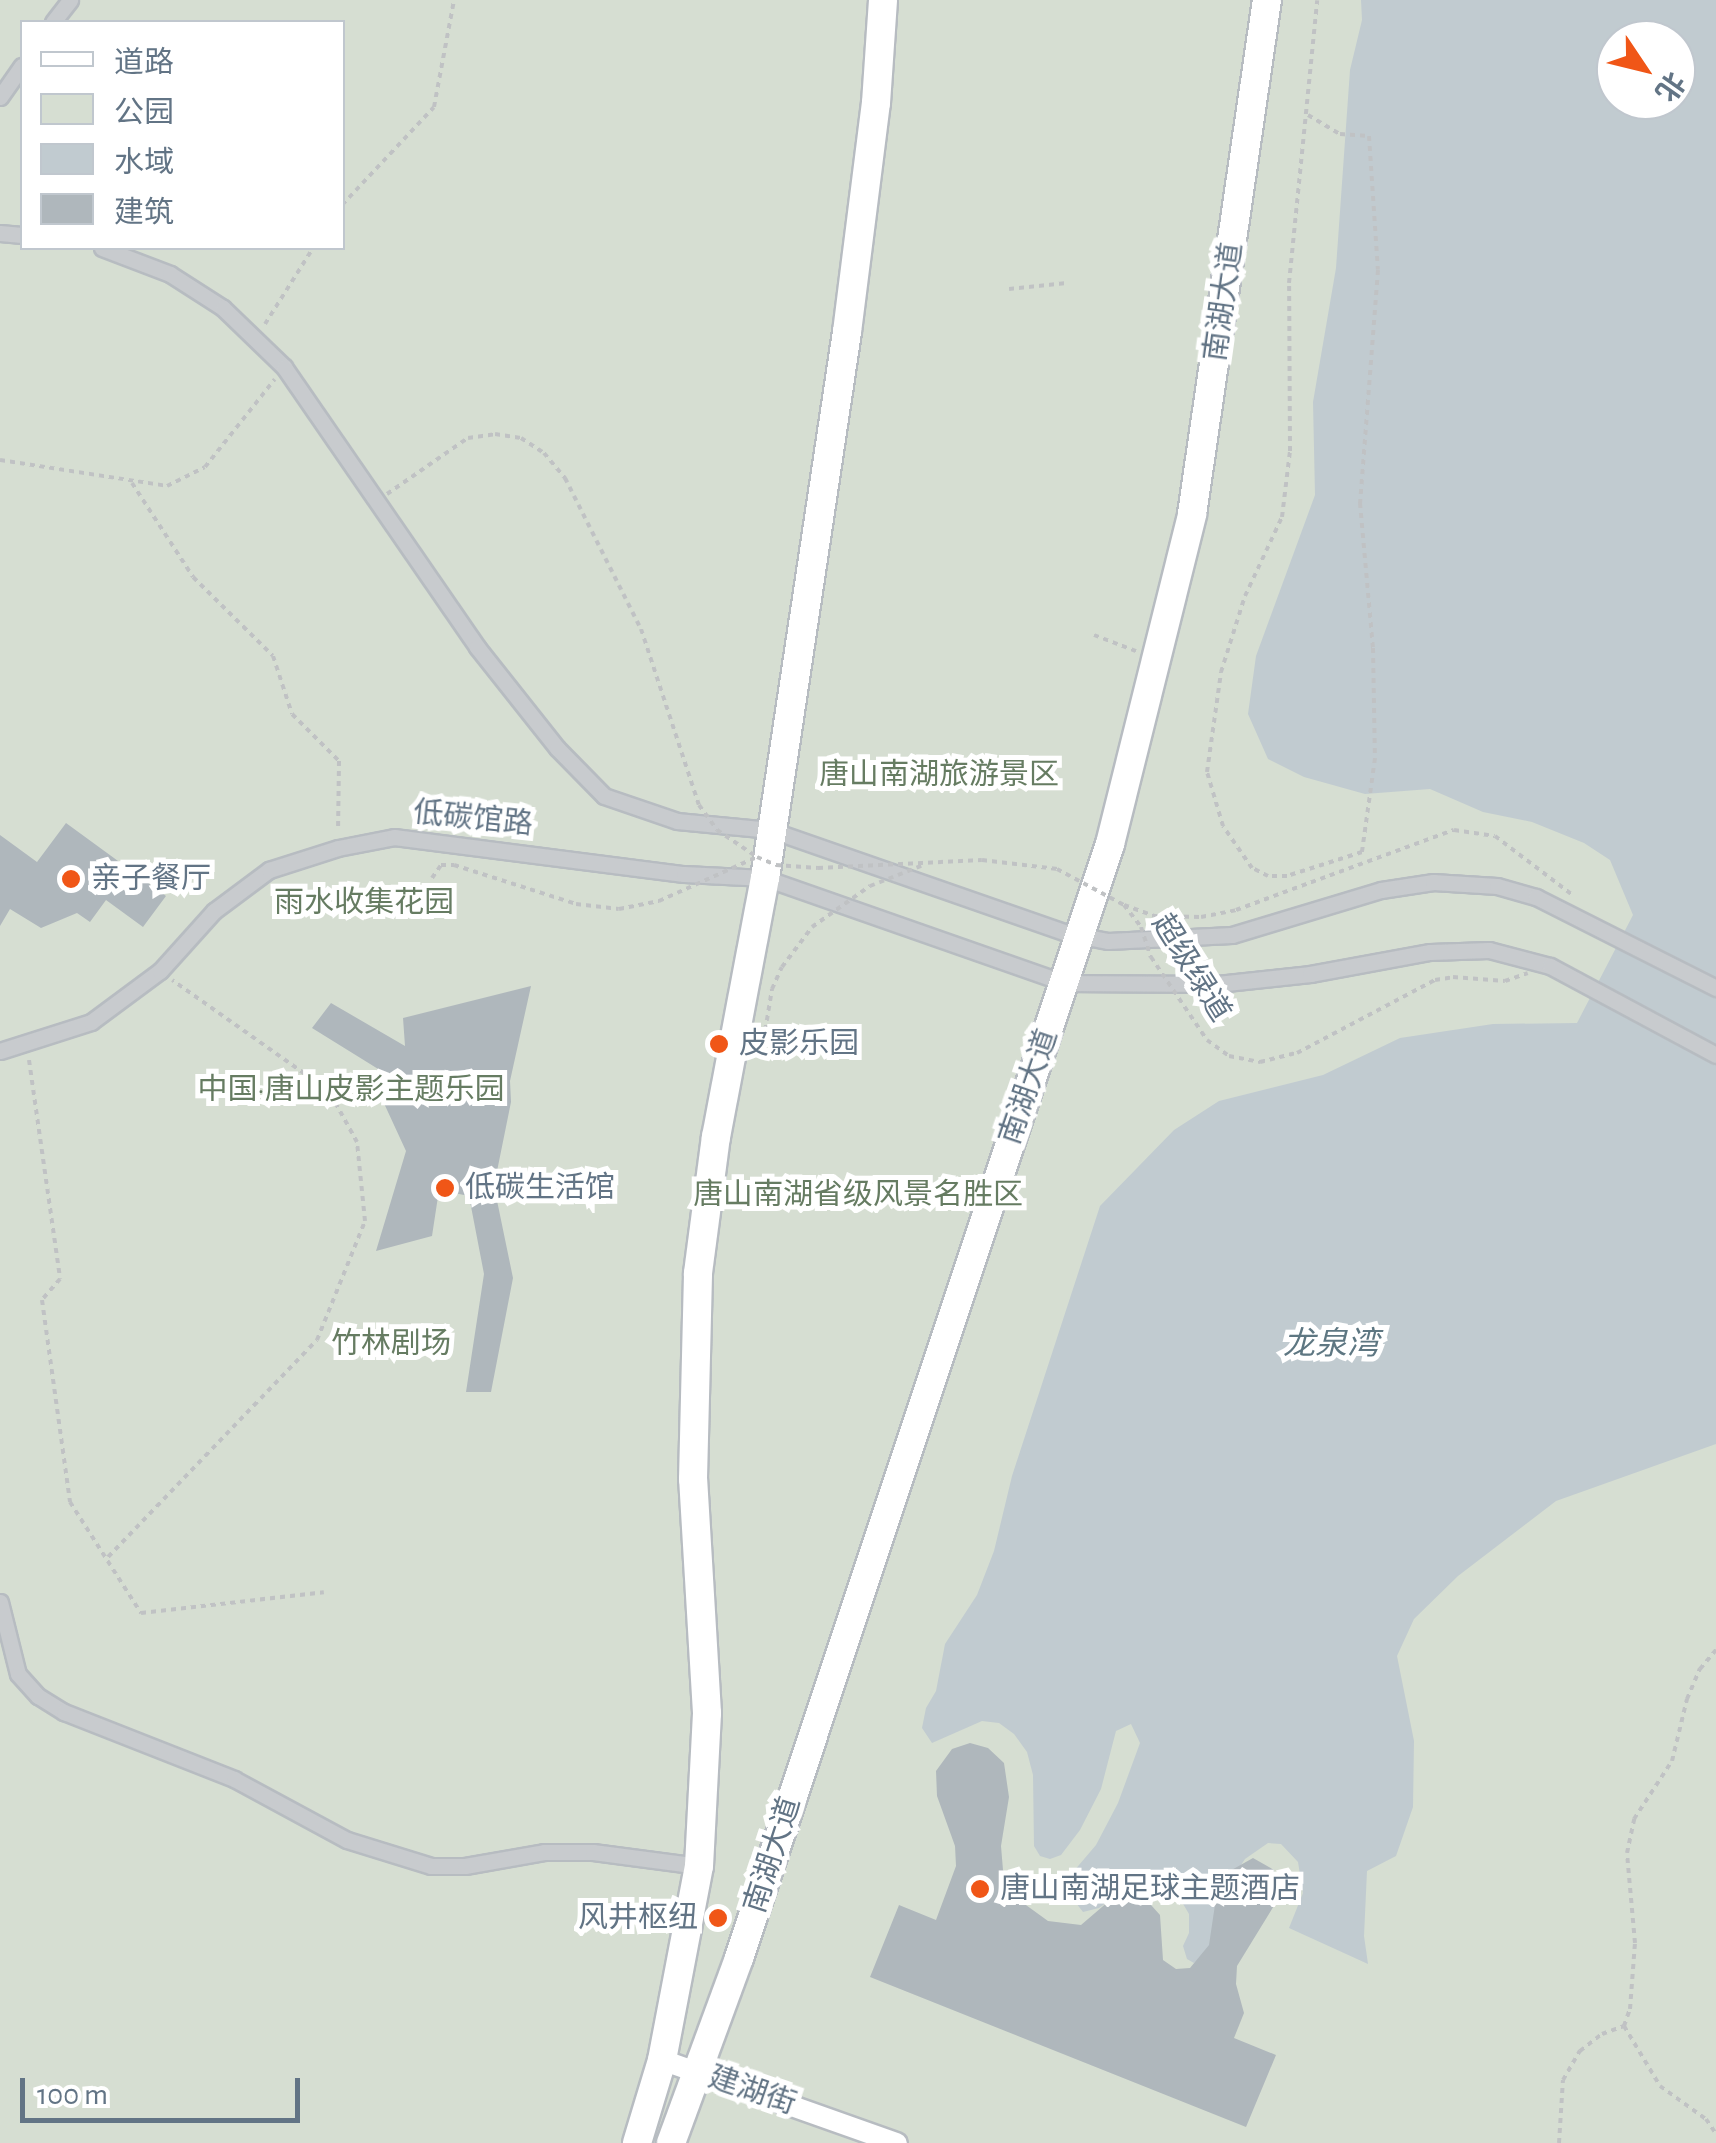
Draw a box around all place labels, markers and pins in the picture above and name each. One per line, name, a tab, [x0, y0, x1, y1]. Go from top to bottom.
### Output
place label: 亲子餐厅	[91, 861, 211, 897]
marker: 亲子餐厅	[60, 868, 82, 890]
place label: 皮影乐园	[739, 1026, 859, 1062]
marker: 皮影乐园	[708, 1033, 730, 1055]
place label: 低碳生活馆	[465, 1170, 615, 1206]
marker: 低碳生活馆	[434, 1177, 456, 1199]
place label: 唐山南湖足球主题酒店	[1000, 1871, 1300, 1907]
marker: 唐山南湖足球主题酒店	[969, 1878, 991, 1900]
place label: 风井枢纽	[578, 1900, 698, 1936]
marker: 风井枢纽	[707, 1907, 729, 1929]

